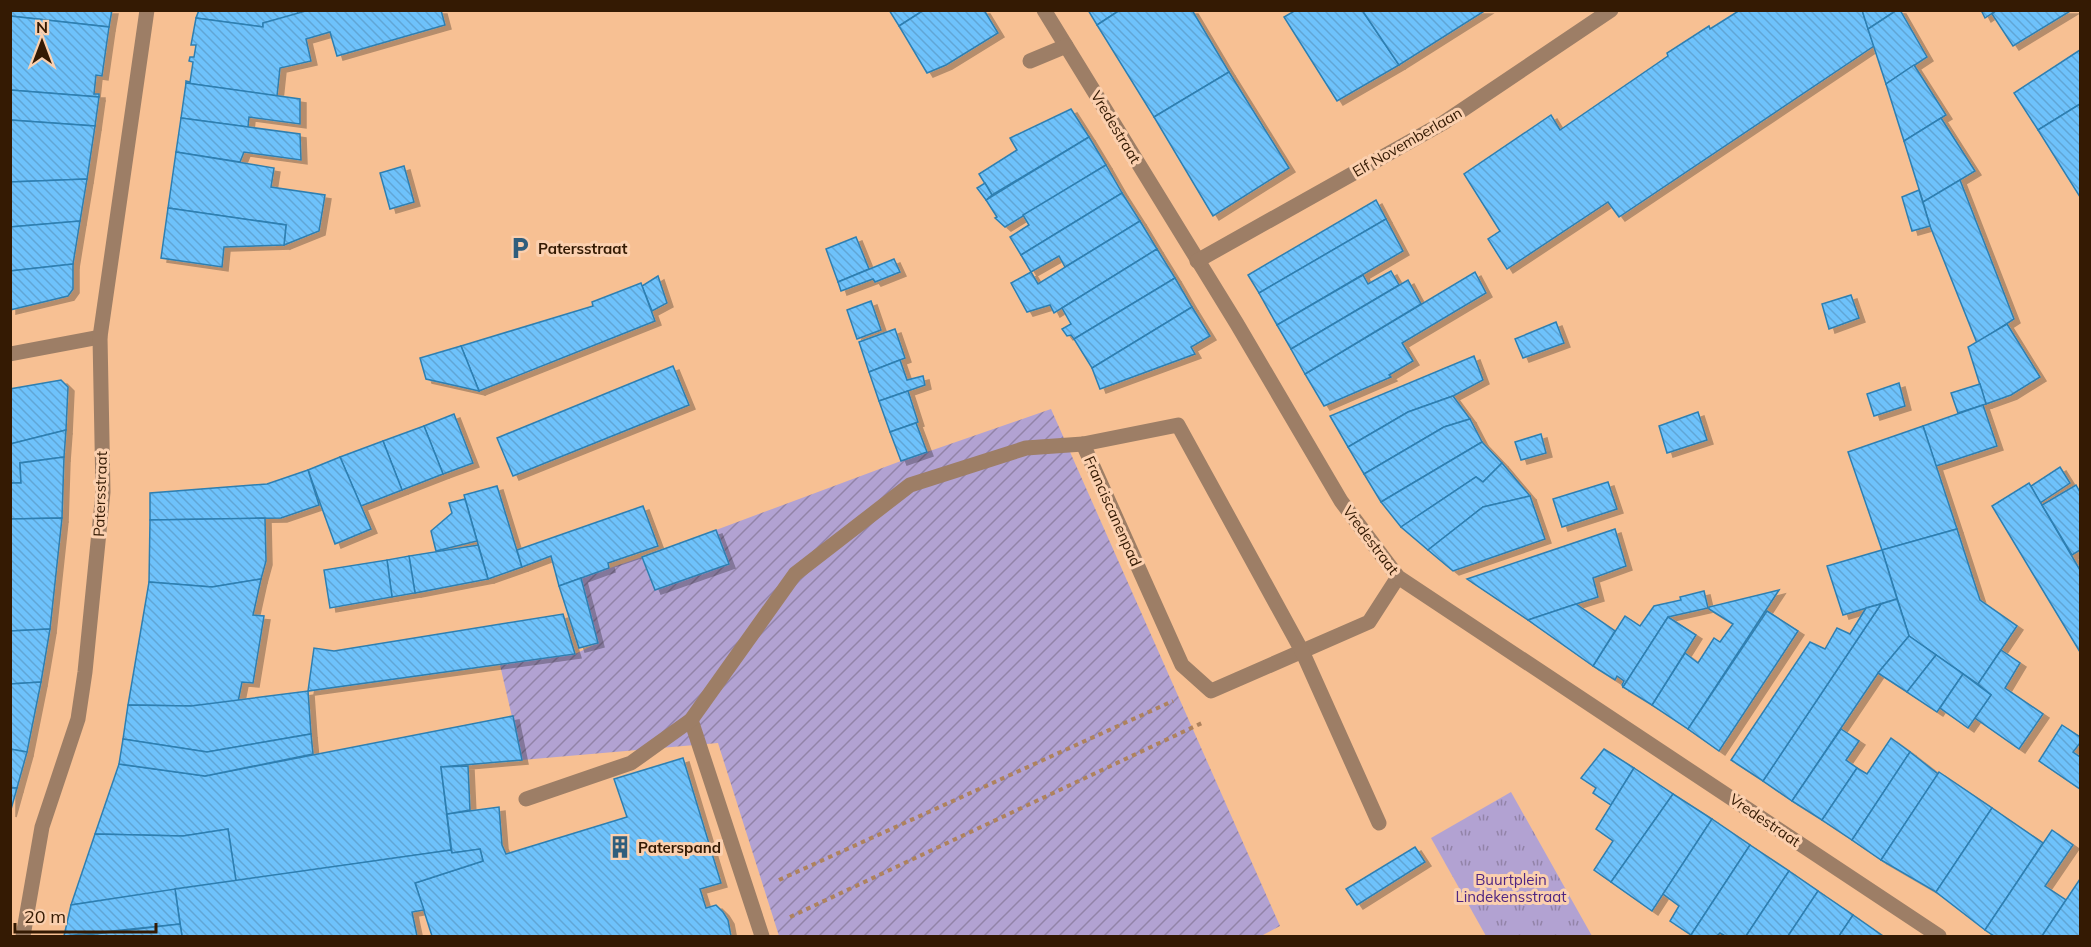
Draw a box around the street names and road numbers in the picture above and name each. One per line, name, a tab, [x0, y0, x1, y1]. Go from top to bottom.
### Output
street label: Vredestraat	[1087, 87, 1145, 167]
street label: Elf Novemberlaan	[1349, 103, 1465, 181]
street label: Patersstraat	[89, 451, 111, 537]
street label: Franciscanenpad	[1080, 453, 1146, 569]
street label: Vredestraat	[1339, 502, 1403, 578]
street label: Vredestraat	[1726, 789, 1804, 851]

